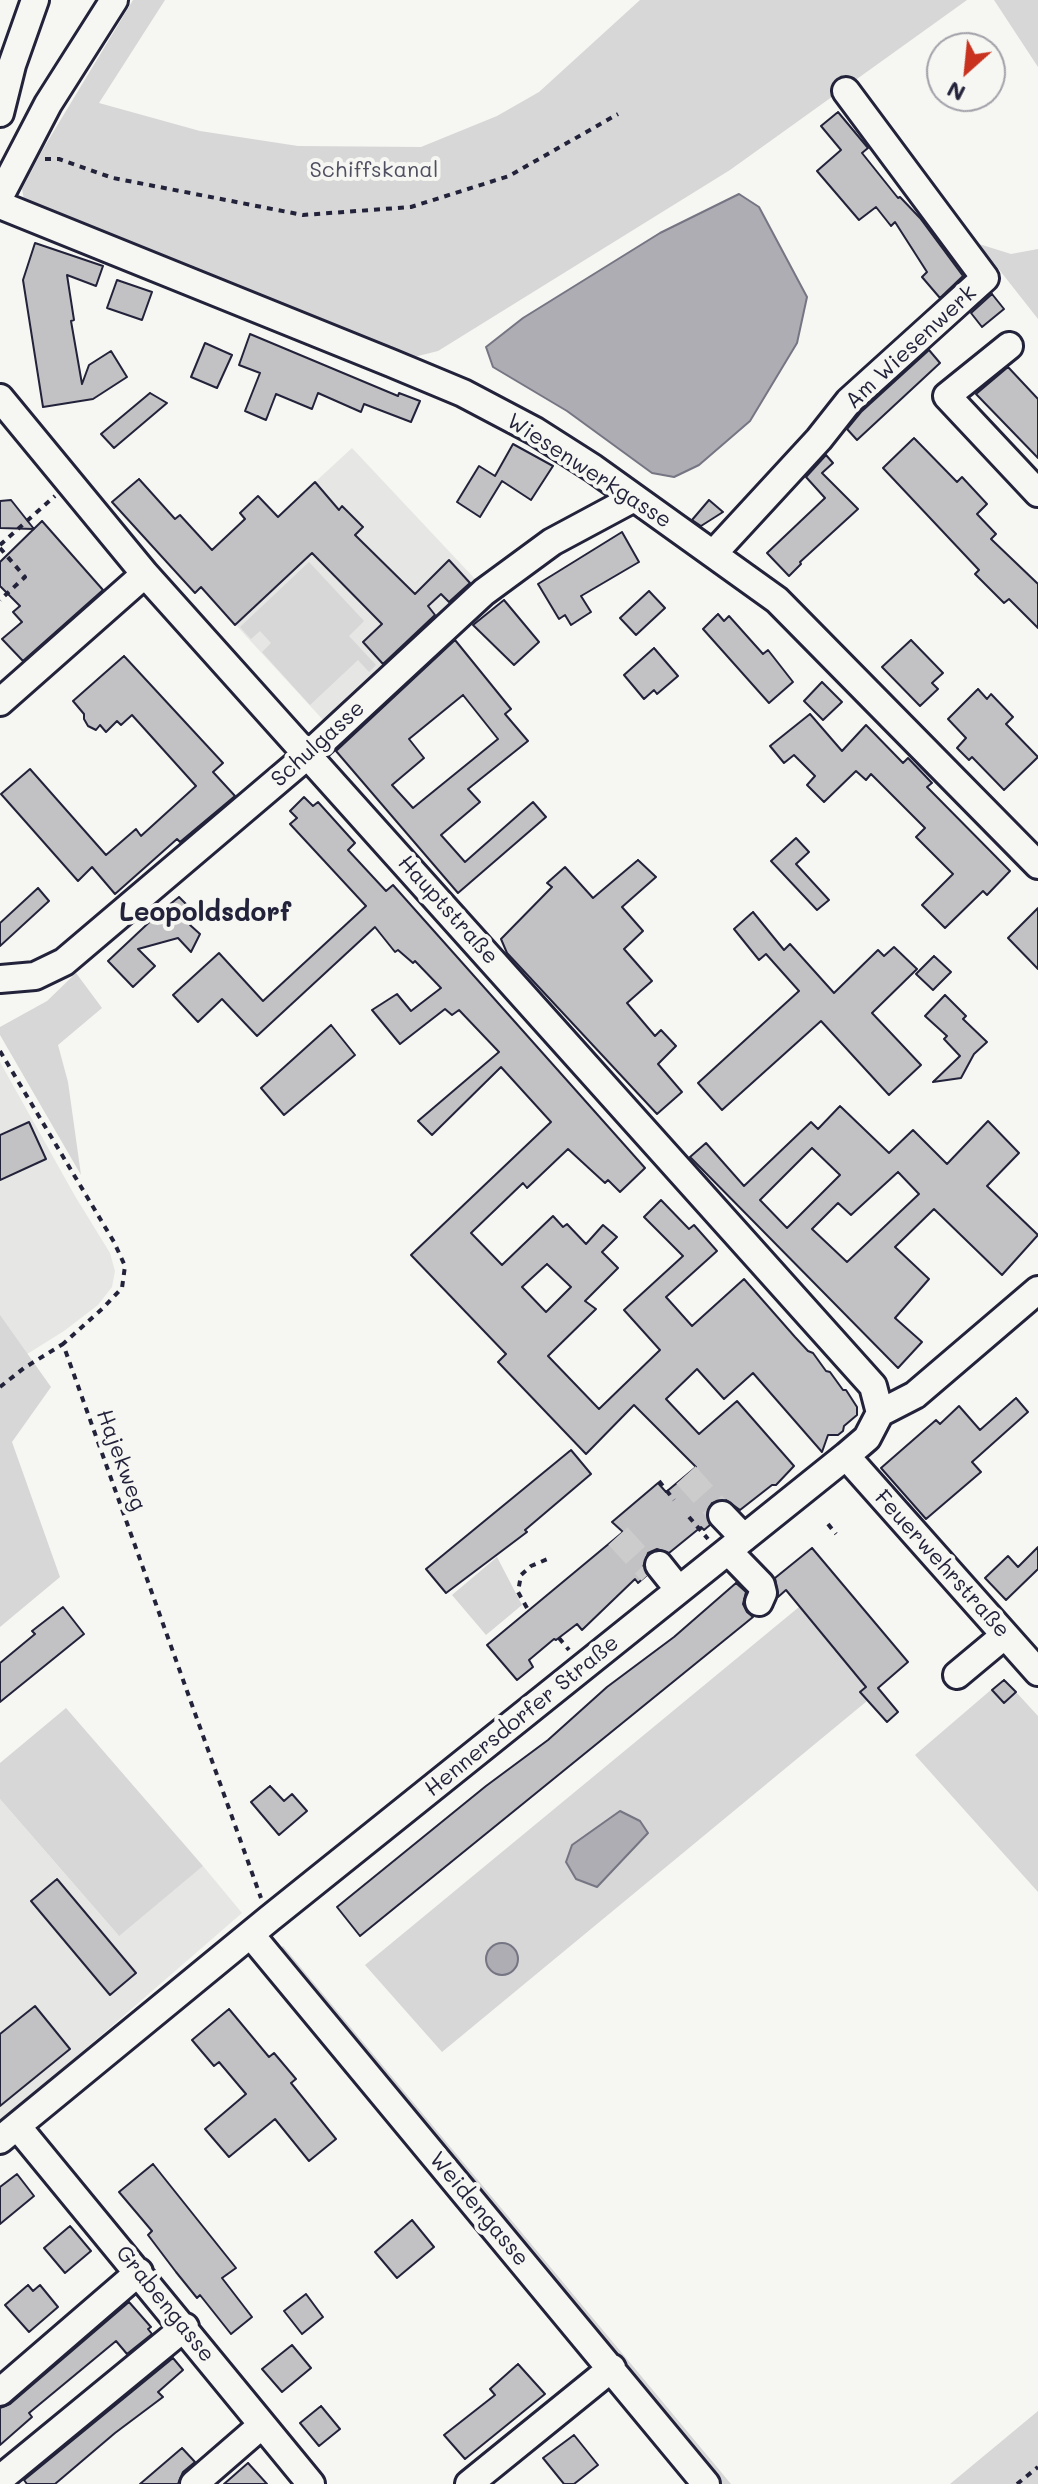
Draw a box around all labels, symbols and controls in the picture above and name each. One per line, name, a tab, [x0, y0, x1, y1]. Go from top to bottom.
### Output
north arrow	[926, 32, 1006, 112]
text: N	[942, 75, 970, 109]
park label: Schiffskanal	[309, 157, 439, 183]
street label: Am Wiesenwerk	[840, 280, 982, 414]
street label: Wiesenwerkgasse	[502, 408, 676, 534]
street label: Schulgasse	[266, 695, 370, 793]
street label: Hauptstraße	[392, 850, 504, 970]
district label: Leopoldsdorf	[119, 897, 291, 929]
street label: Hajekweg	[91, 1406, 151, 1514]
street label: Feuerwehrstraße	[869, 1485, 1015, 1643]
street label: Hennersdorfer Straße	[420, 1630, 624, 1802]
street label: Weidengasse	[424, 2147, 534, 2271]
street label: Grabengasse	[110, 2240, 220, 2368]

